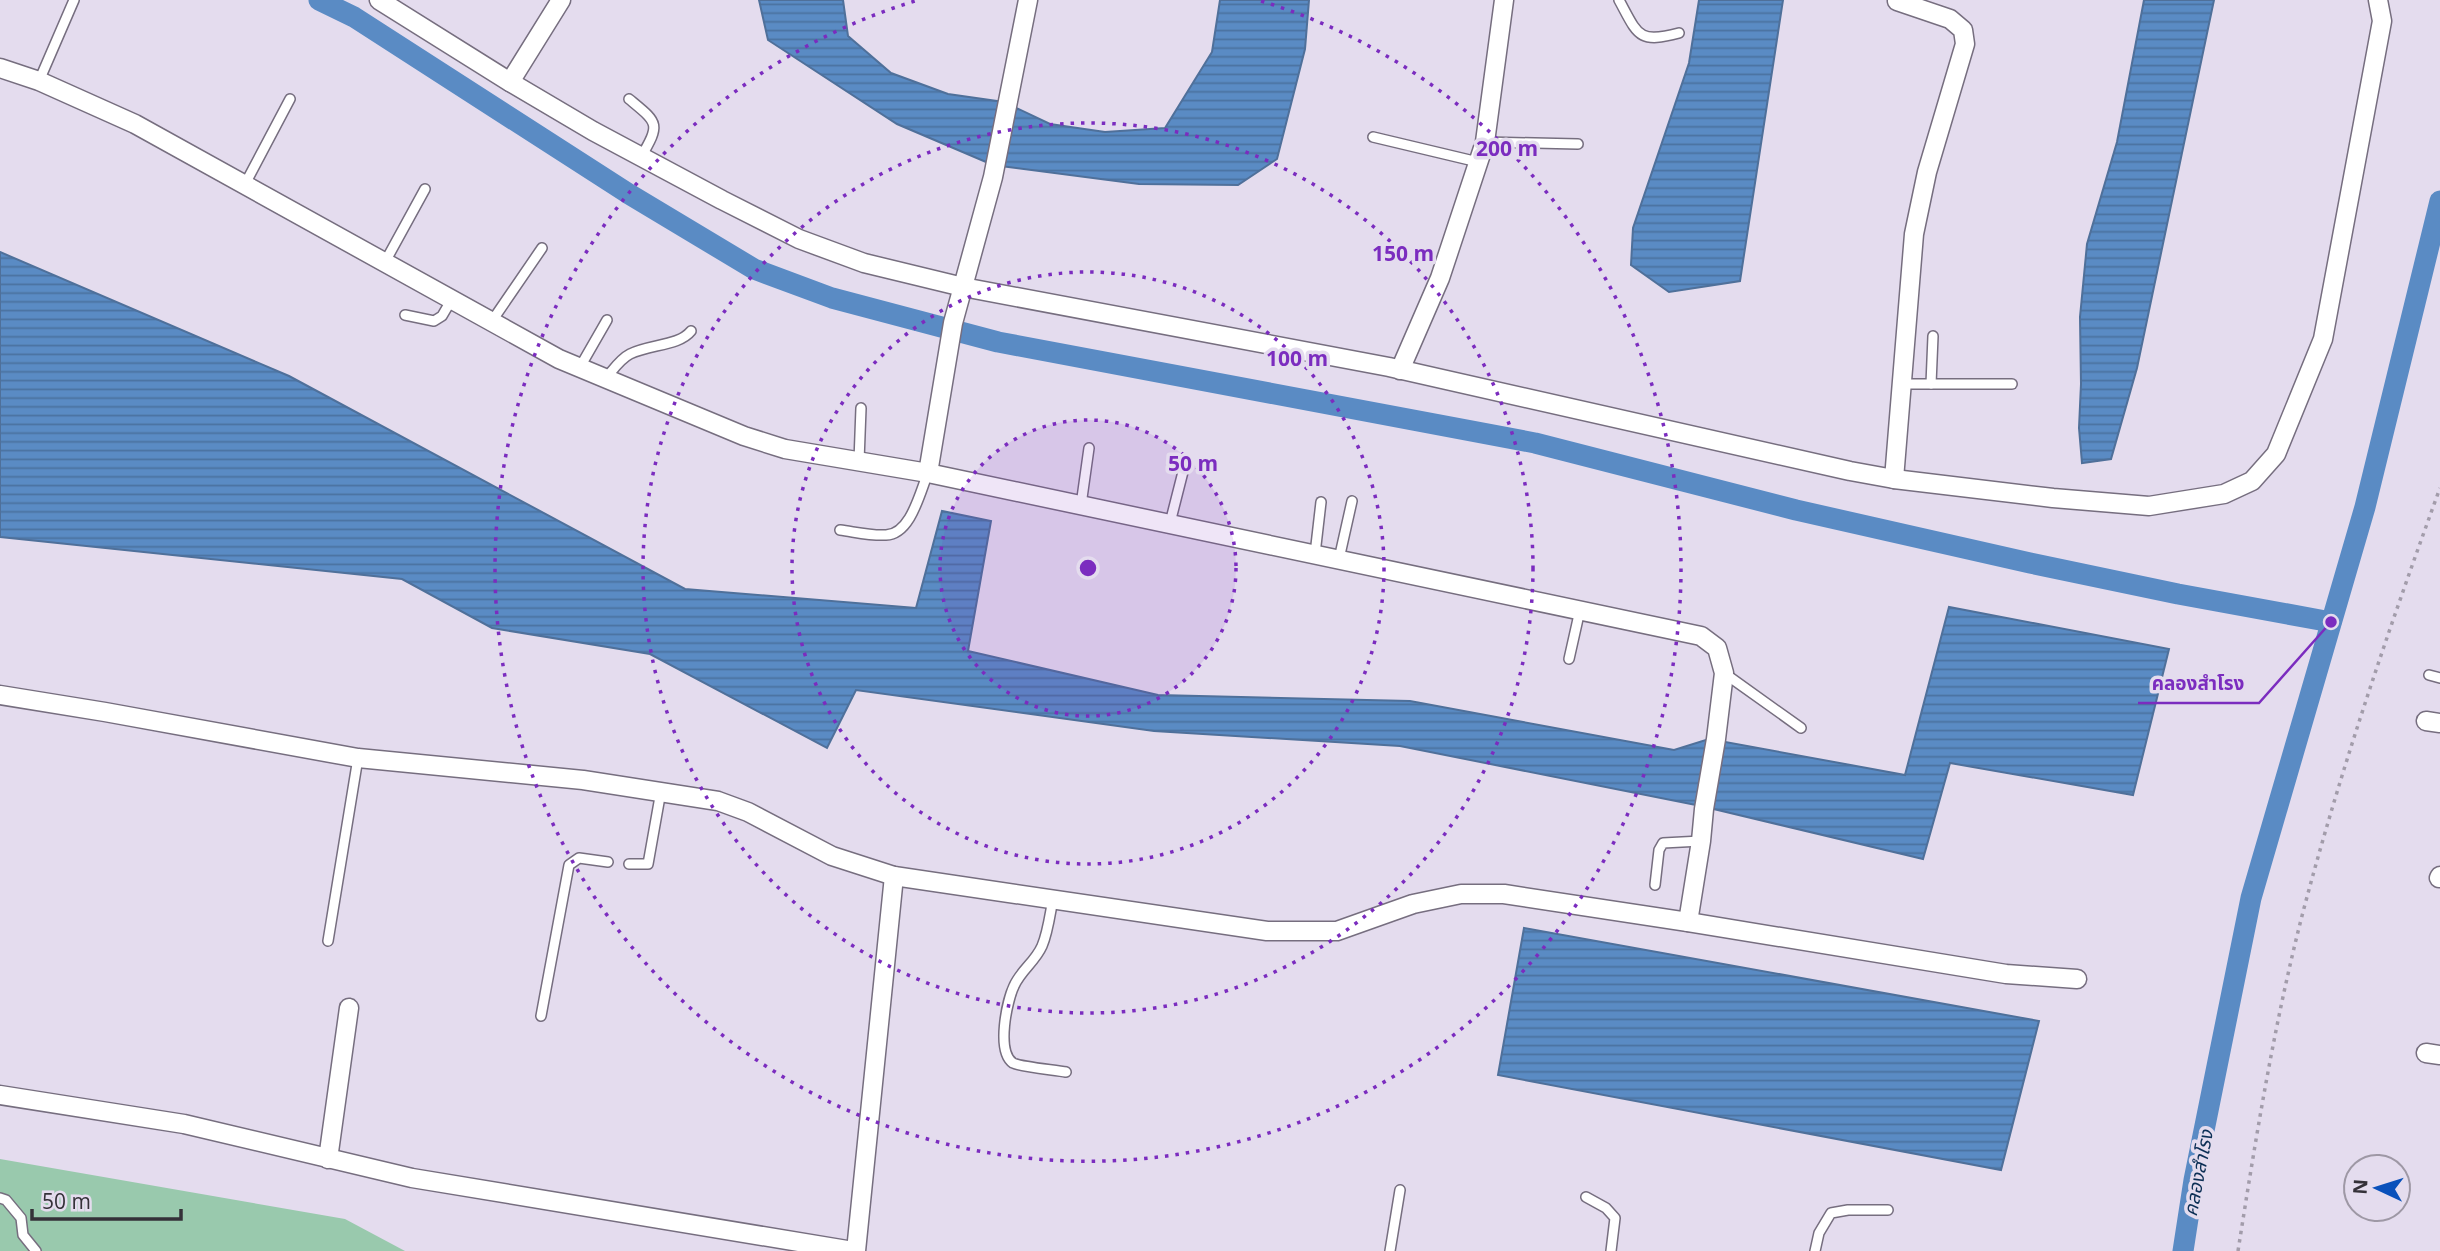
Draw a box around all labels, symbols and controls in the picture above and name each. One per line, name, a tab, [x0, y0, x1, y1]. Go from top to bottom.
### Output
text: 200 m	[1476, 134, 1538, 162]
text: 150 m	[1372, 239, 1434, 267]
text: 100 m	[1266, 344, 1328, 372]
text: 50 m	[1168, 449, 1218, 477]
centre of rings	[1076, 556, 1100, 580]
callout: คลองสำโรง	[2138, 663, 2259, 703]
text: คลองสำโรง	[2152, 670, 2245, 696]
water label: คลองสำโรง	[2177, 1127, 2219, 1218]
north arrow	[2342, 1153, 2412, 1223]
scale bar	[32, 1178, 180, 1222]
text: N	[2347, 1178, 2374, 1195]
text: 50 m	[42, 1187, 91, 1215]

